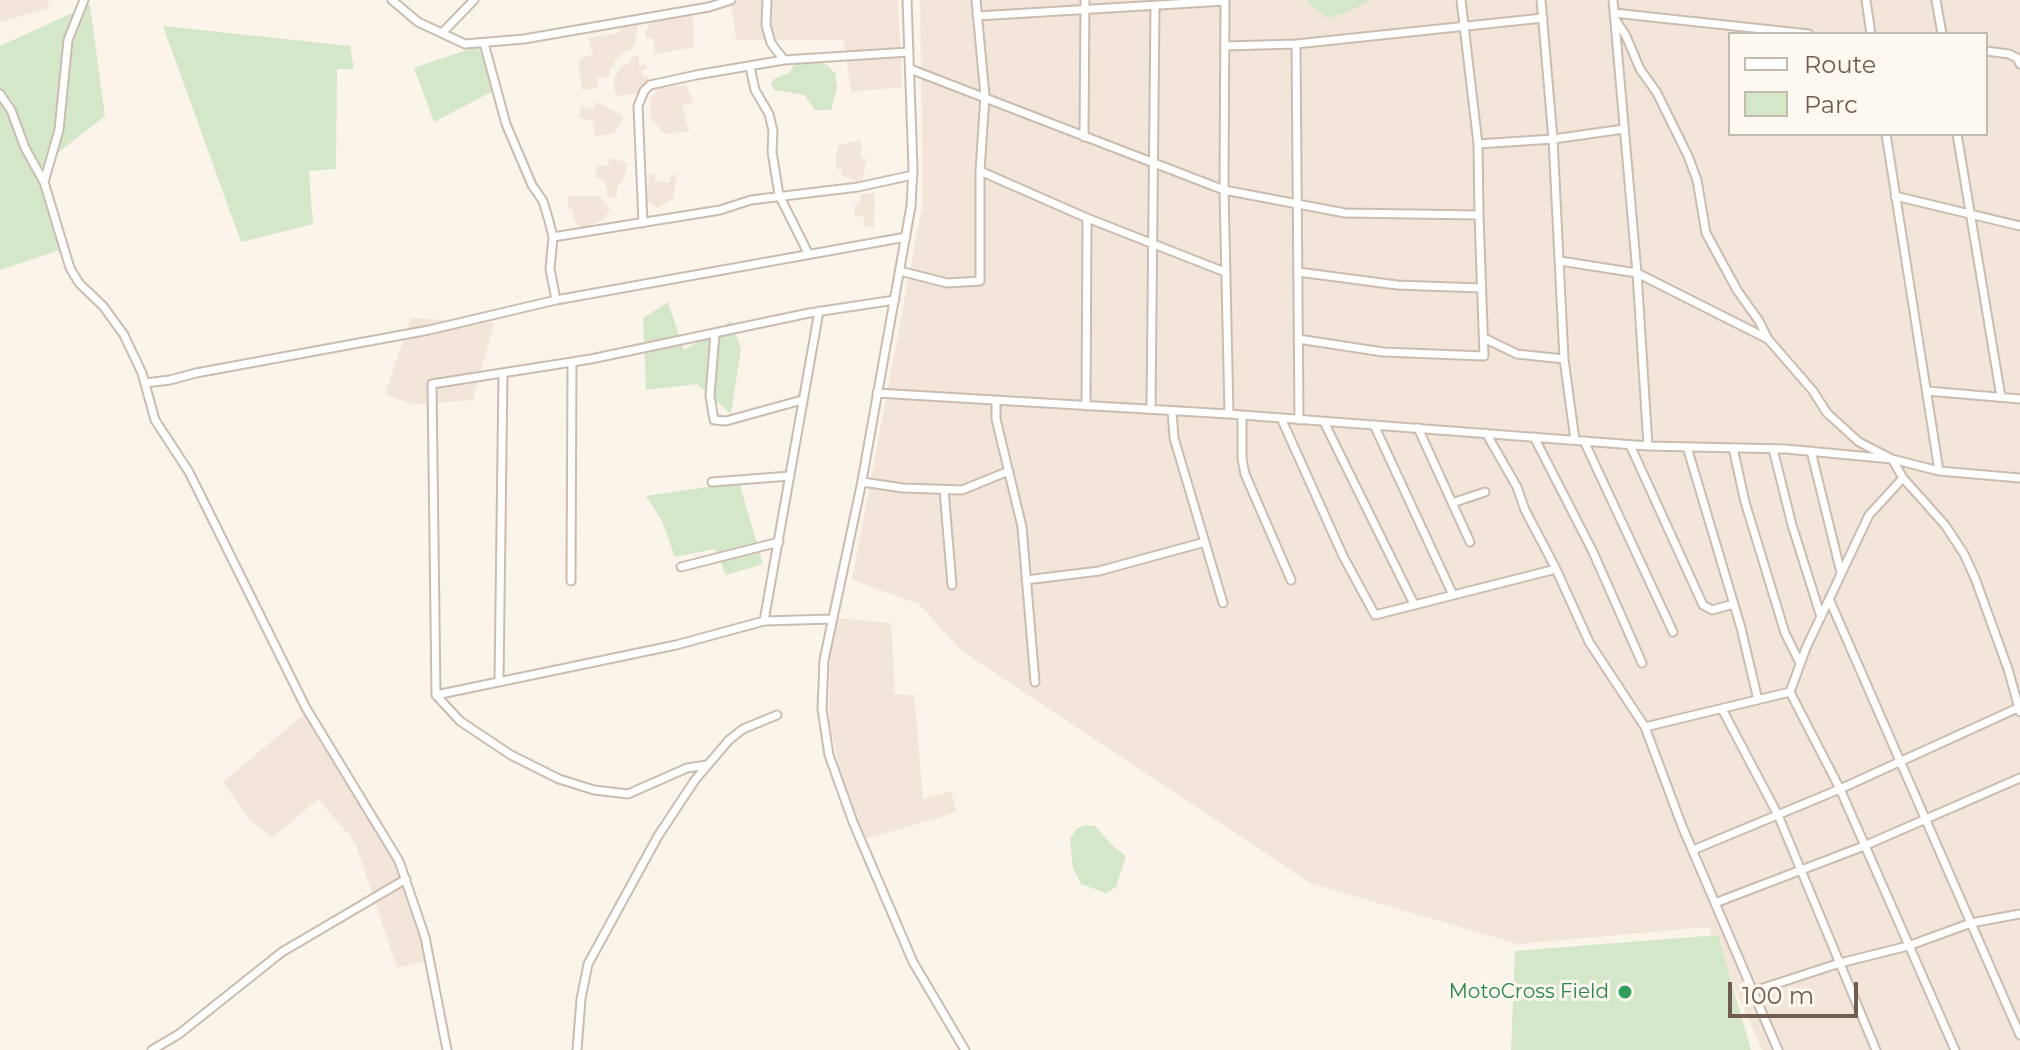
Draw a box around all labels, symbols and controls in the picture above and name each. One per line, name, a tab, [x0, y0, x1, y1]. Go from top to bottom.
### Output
legend	[1728, 32, 1988, 136]
text: Route	[1804, 50, 1876, 79]
text: Parc	[1804, 90, 1858, 119]
scale bar	[1732, 966, 1862, 1016]
place label: MotoCross Field	[1449, 980, 1609, 1004]
text: 100 m	[1742, 981, 1814, 1010]
marker: MotoCross Field	[1616, 983, 1634, 1001]

